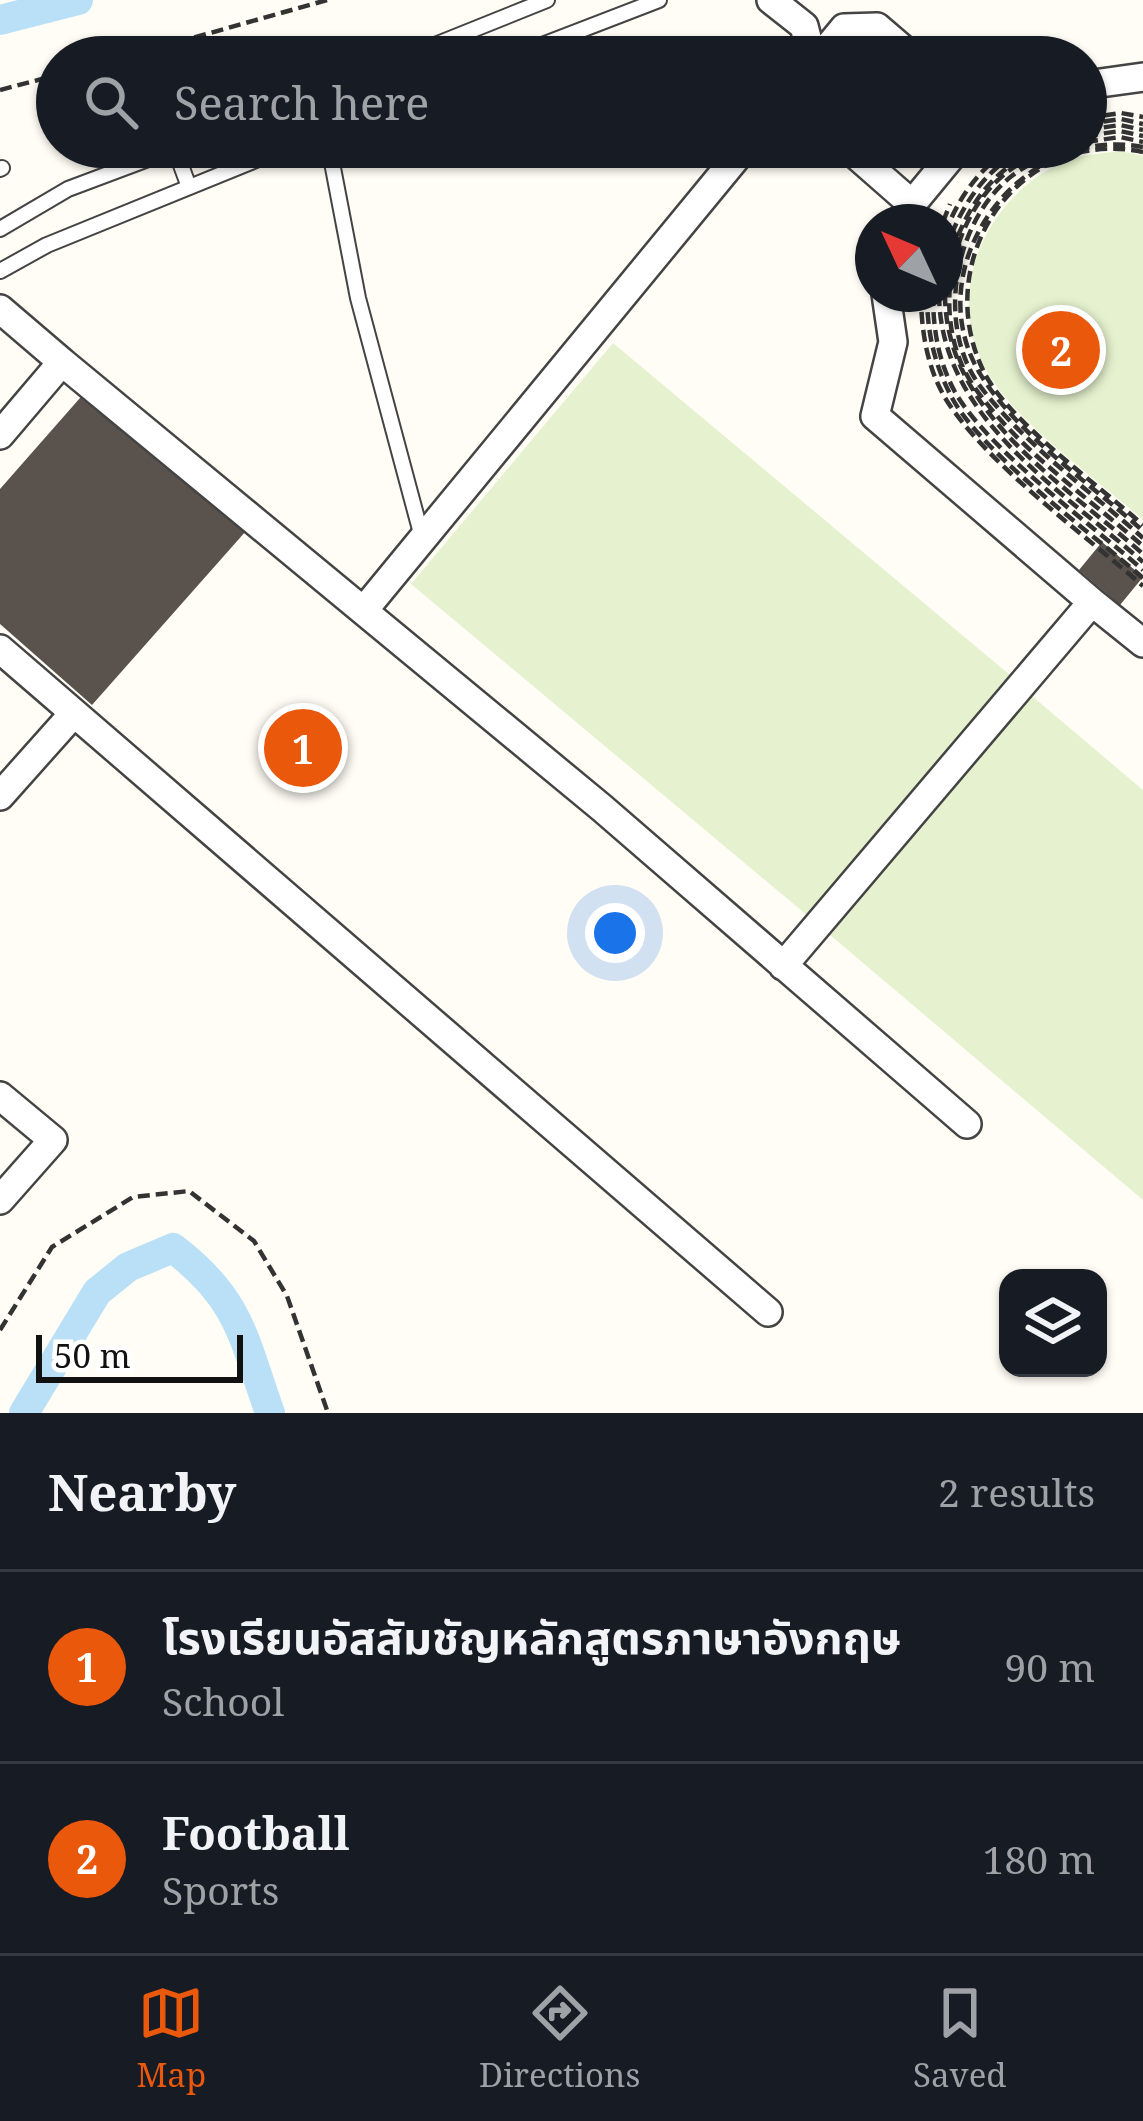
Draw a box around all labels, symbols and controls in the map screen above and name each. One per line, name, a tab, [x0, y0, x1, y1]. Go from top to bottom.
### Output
search box	[36, 36, 1107, 168]
icon: search	[78, 69, 144, 135]
text: Search here	[174, 72, 429, 133]
north arrow	[855, 204, 963, 312]
pin: 2	[1022, 305, 1100, 395]
pin: 1	[264, 703, 342, 793]
your location	[585, 903, 645, 963]
map controls	[999, 1269, 1107, 1377]
button: layers	[999, 1269, 1107, 1377]
scale bar	[36, 1329, 243, 1382]
text: 50 m	[54, 1333, 131, 1378]
text: Nearby	[48, 1456, 236, 1526]
text: 2 results	[938, 1465, 1095, 1518]
text: โรงเรียนอัสสัมชัญหลักสูตรภาษาอังกฤษ	[162, 1606, 901, 1667]
text: 1	[76, 1640, 98, 1693]
text: 90 m	[1004, 1640, 1095, 1693]
text: School	[162, 1674, 284, 1727]
text: Football	[162, 1802, 350, 1863]
text: 2	[76, 1832, 98, 1885]
text: 180 m	[983, 1832, 1095, 1885]
text: Sports	[162, 1863, 279, 1916]
tab: Map	[136, 1980, 206, 2097]
tab: Directions	[479, 1980, 640, 2097]
tab: Saved	[913, 1980, 1007, 2097]

